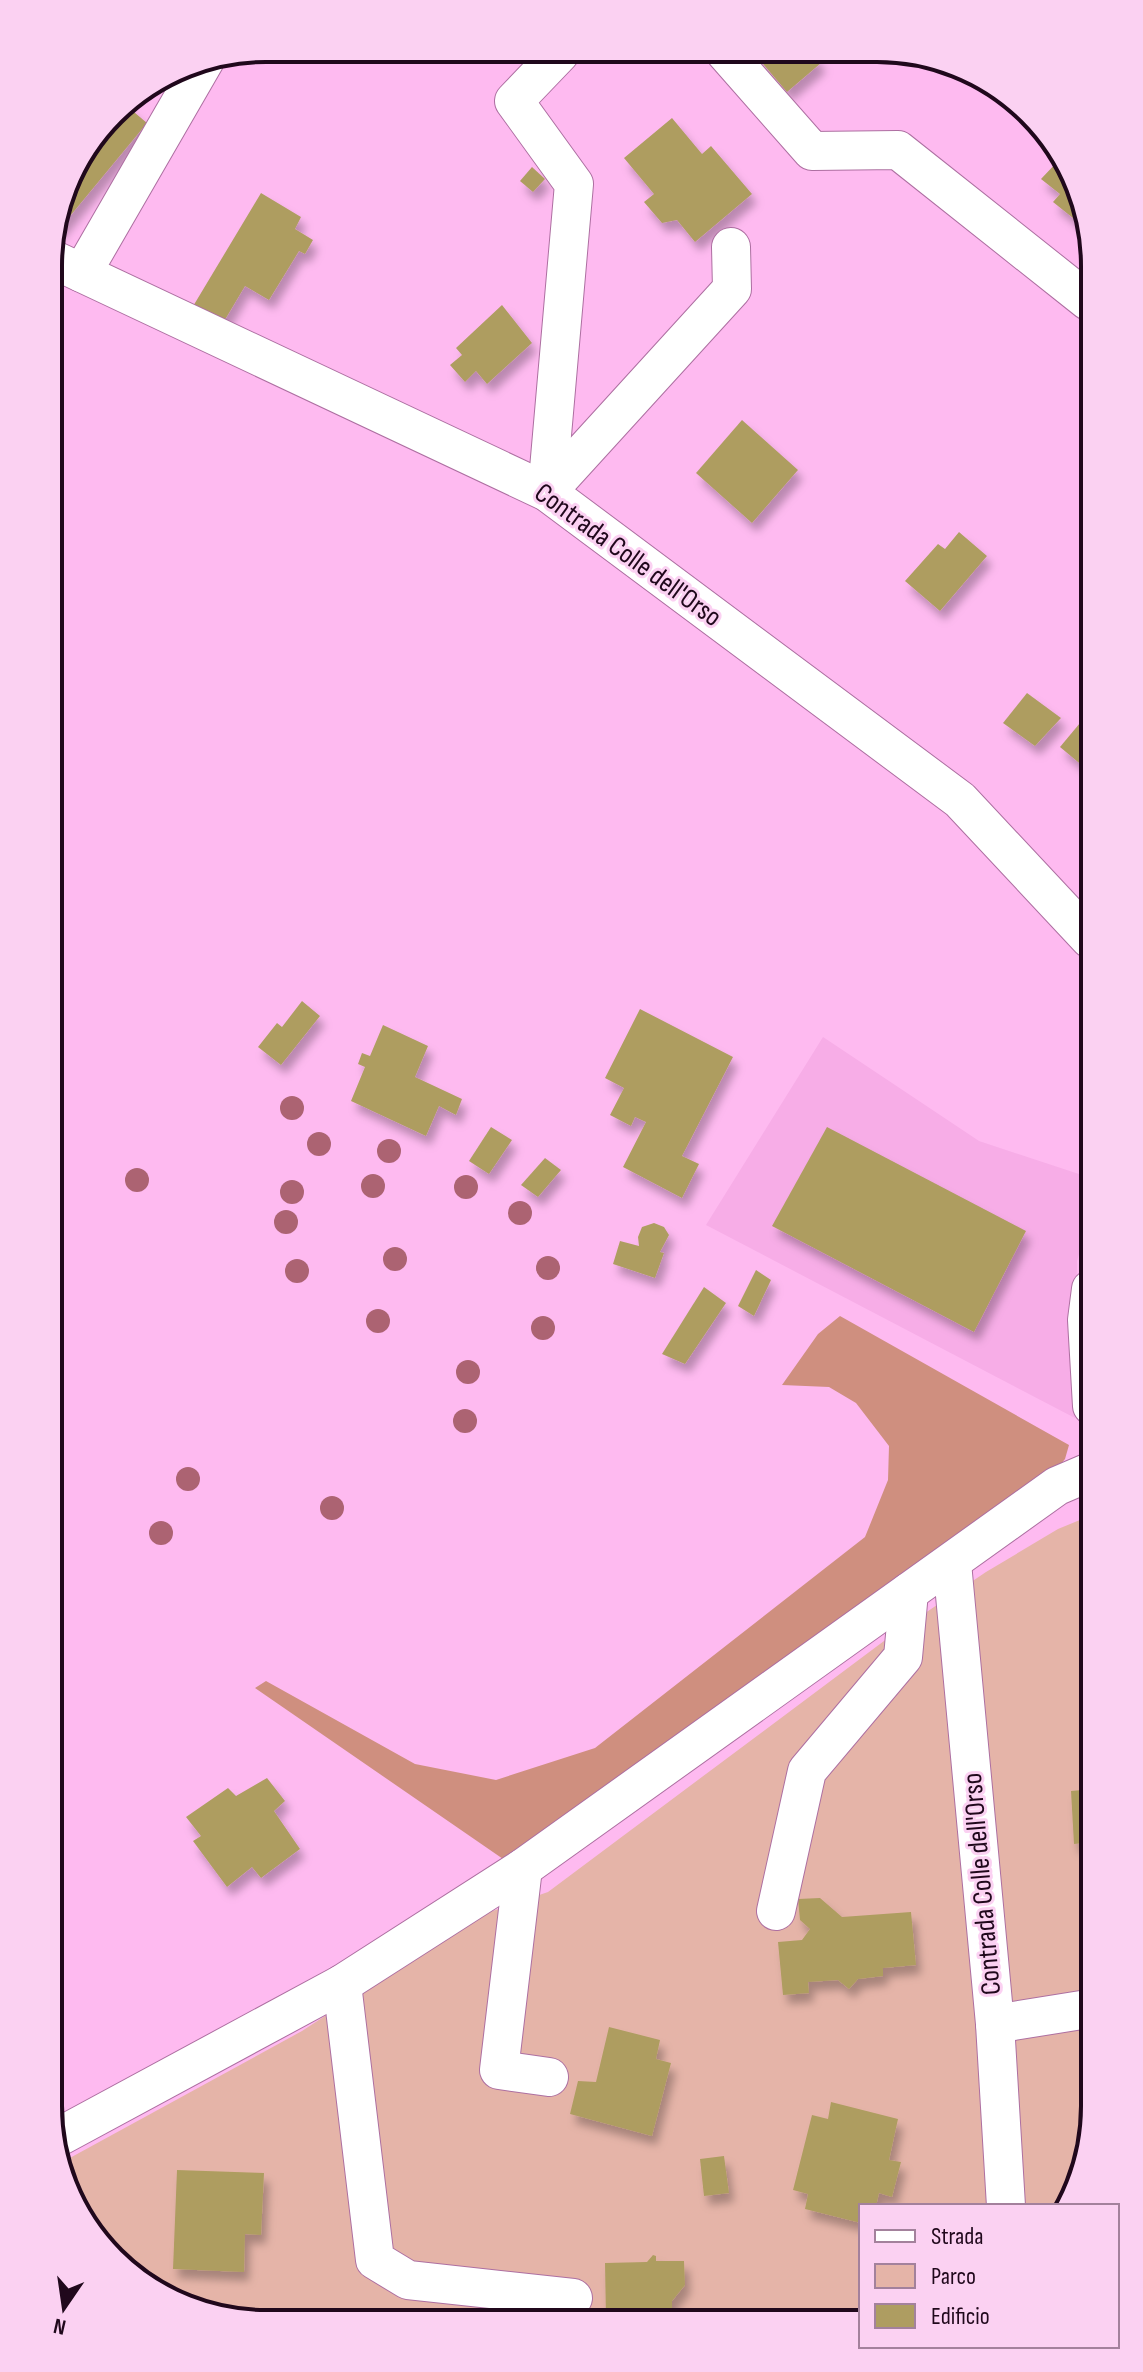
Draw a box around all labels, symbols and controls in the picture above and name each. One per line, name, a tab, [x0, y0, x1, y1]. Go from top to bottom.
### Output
street label: Contrada Colle dell'Orso	[528, 476, 728, 634]
street label: Contrada Colle dell'Orso	[956, 1772, 1008, 1996]
legend	[859, 2204, 1119, 2348]
text: Strada	[931, 2222, 984, 2251]
text: Parco	[931, 2262, 976, 2291]
north arrow	[24, 2268, 104, 2348]
text: Edificio	[931, 2302, 990, 2331]
text: N	[51, 2312, 69, 2341]

